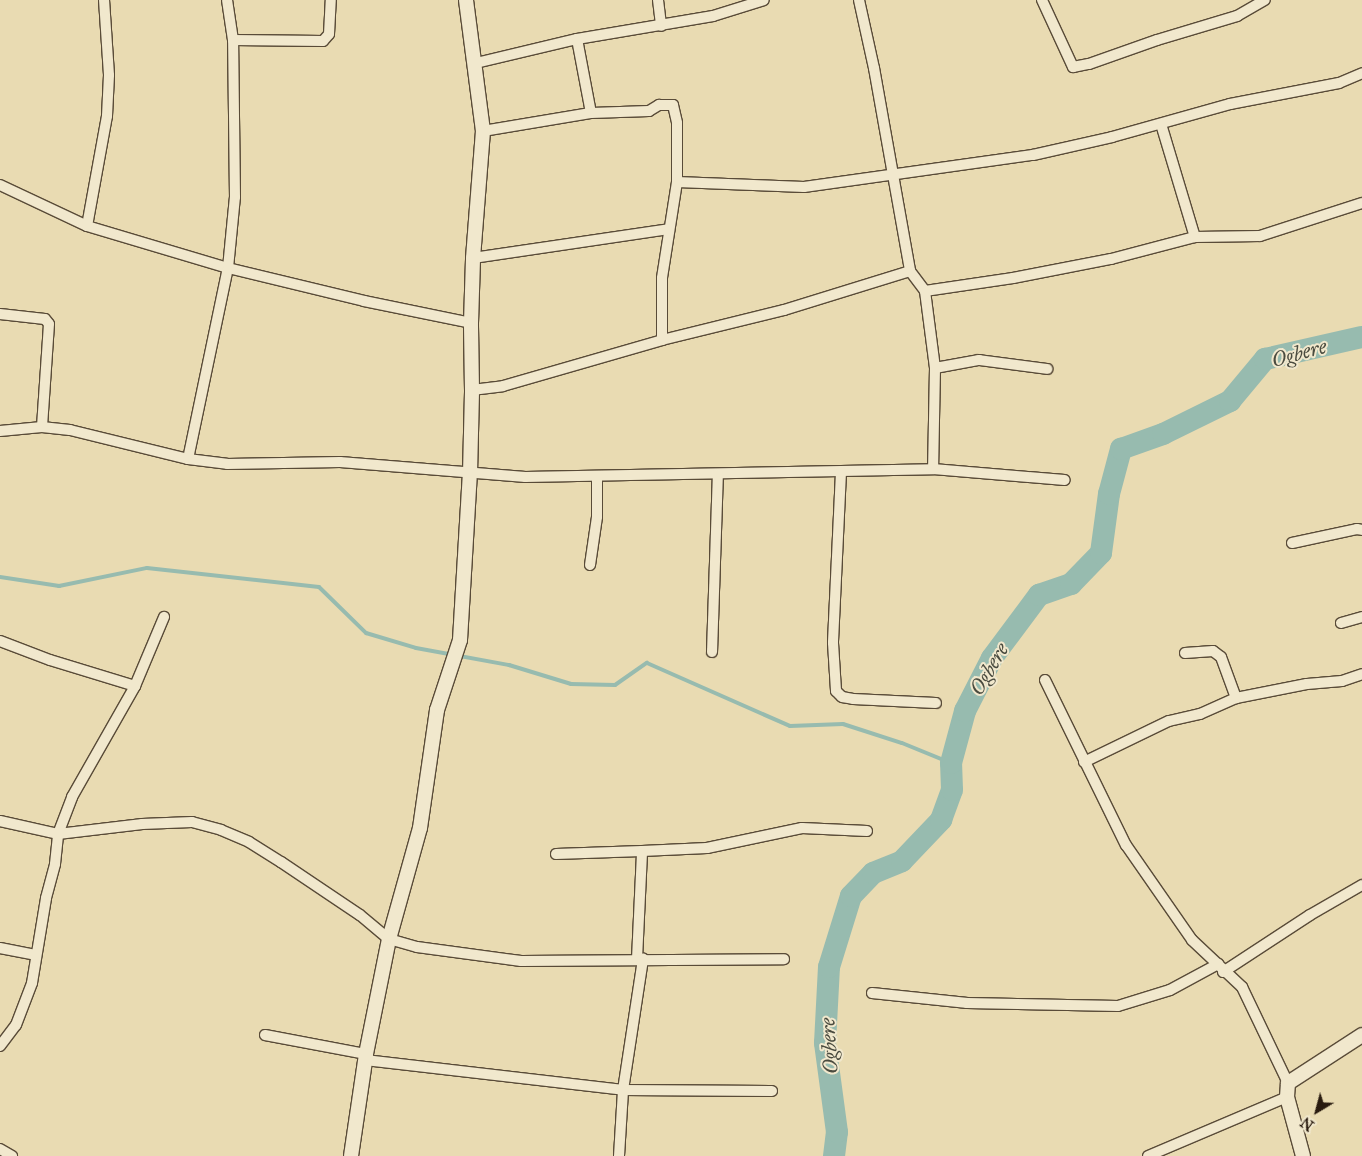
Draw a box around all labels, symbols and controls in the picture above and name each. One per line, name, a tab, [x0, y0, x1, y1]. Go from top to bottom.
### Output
water label: Ogbere	[1269, 334, 1329, 372]
water label: Ogbere	[964, 639, 1014, 699]
water label: Ogbere	[815, 1017, 843, 1075]
north arrow	[1292, 1086, 1342, 1136]
text: N	[1298, 1113, 1318, 1134]

